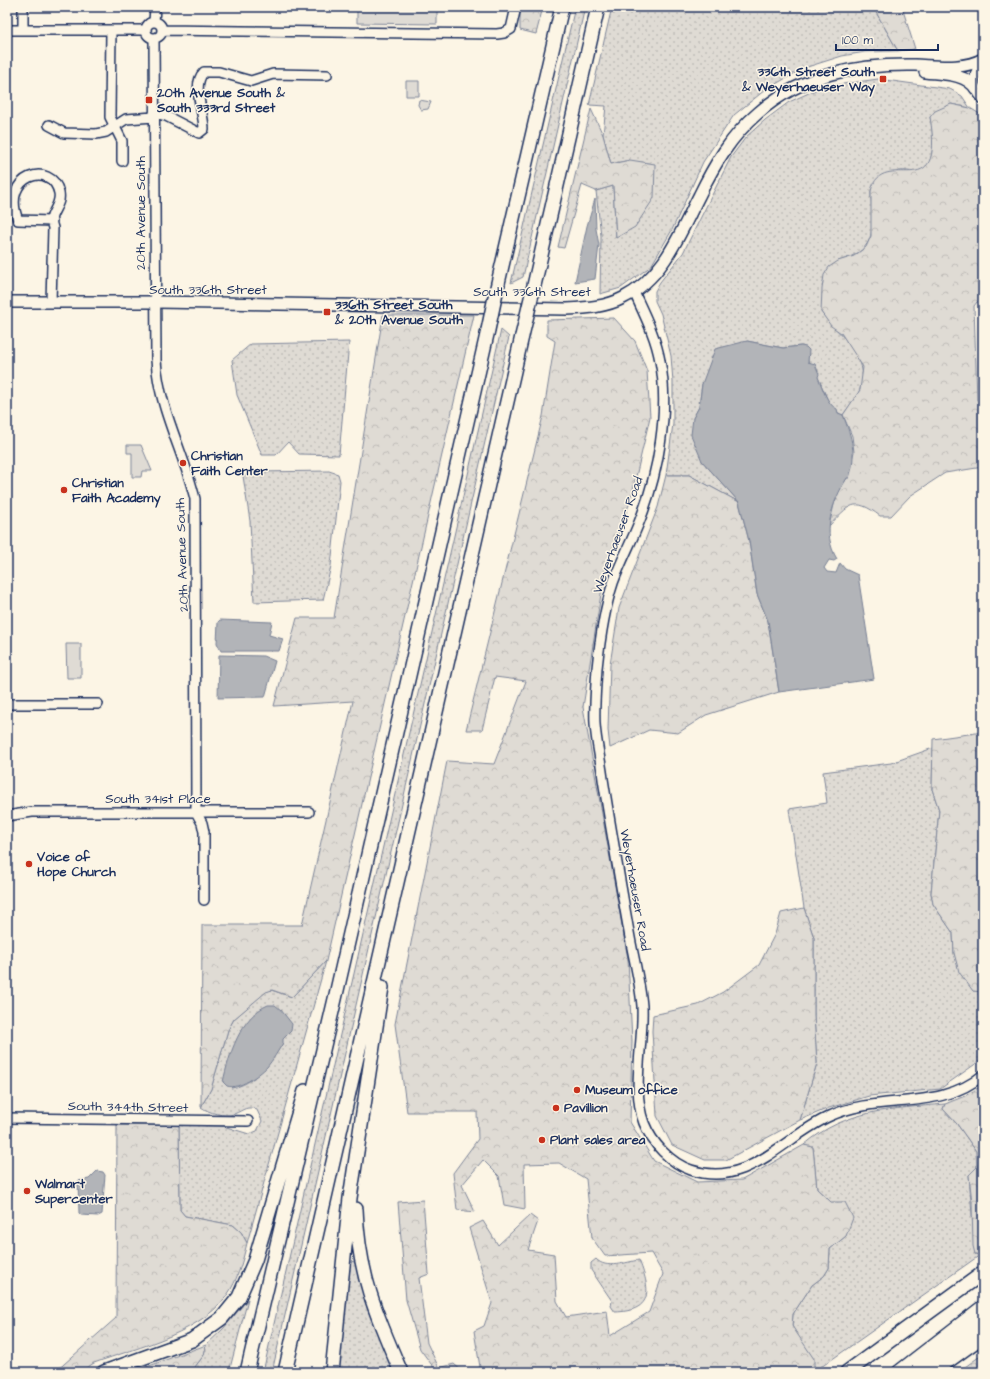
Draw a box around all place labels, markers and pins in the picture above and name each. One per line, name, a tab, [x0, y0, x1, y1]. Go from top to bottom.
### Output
place label: 336th Street South & Weyerhaeuser Way	[741, 63, 876, 97]
marker: 336th Street South & Weyerhaeuser Way	[878, 74, 888, 84]
place label: 20th Avenue South & South 333rd Street	[156, 84, 286, 117]
marker: 20th Avenue South & South 333rd Street	[144, 95, 154, 105]
place label: 336th Street South & 20th Avenue South	[334, 296, 463, 329]
marker: 336th Street South & 20th Avenue South	[322, 307, 332, 317]
place label: Christian Faith Center	[191, 447, 269, 480]
marker: Christian Faith Center	[178, 458, 188, 468]
place label: Christian Faith Academy	[72, 474, 161, 508]
marker: Christian Faith Academy	[59, 485, 69, 495]
place label: Voice of Hope Church	[36, 848, 116, 882]
marker: Voice of Hope Church	[24, 859, 34, 869]
place label: Museum office	[585, 1081, 678, 1099]
marker: Museum office	[572, 1085, 582, 1095]
place label: Pavillion	[564, 1099, 608, 1117]
marker: Pavillion	[551, 1103, 561, 1113]
place label: Plant sales area	[550, 1131, 646, 1149]
marker: Plant sales area	[537, 1135, 547, 1145]
place label: Walmart Supercenter	[34, 1175, 113, 1209]
marker: Walmart Supercenter	[22, 1186, 32, 1196]

